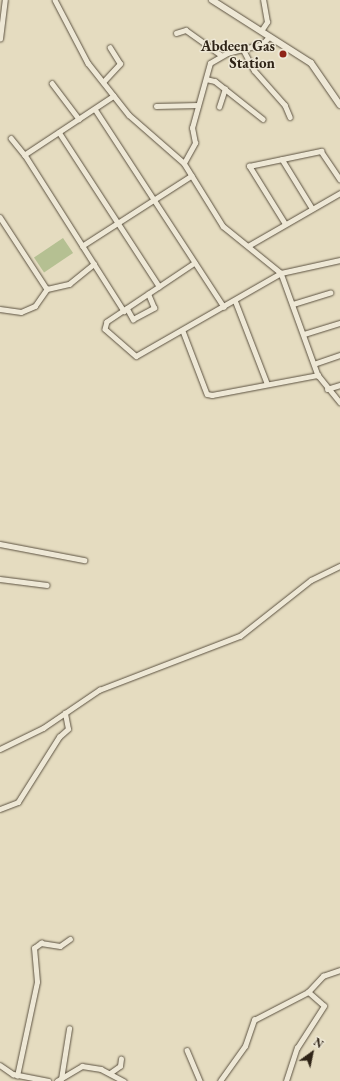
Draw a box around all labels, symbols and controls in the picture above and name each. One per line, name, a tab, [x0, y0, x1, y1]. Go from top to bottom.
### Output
place label: Abdeen Gas Station	[201, 36, 275, 71]
marker: Abdeen Gas Station	[278, 49, 288, 59]
north arrow	[292, 1033, 332, 1073]
text: N	[311, 1035, 326, 1051]

